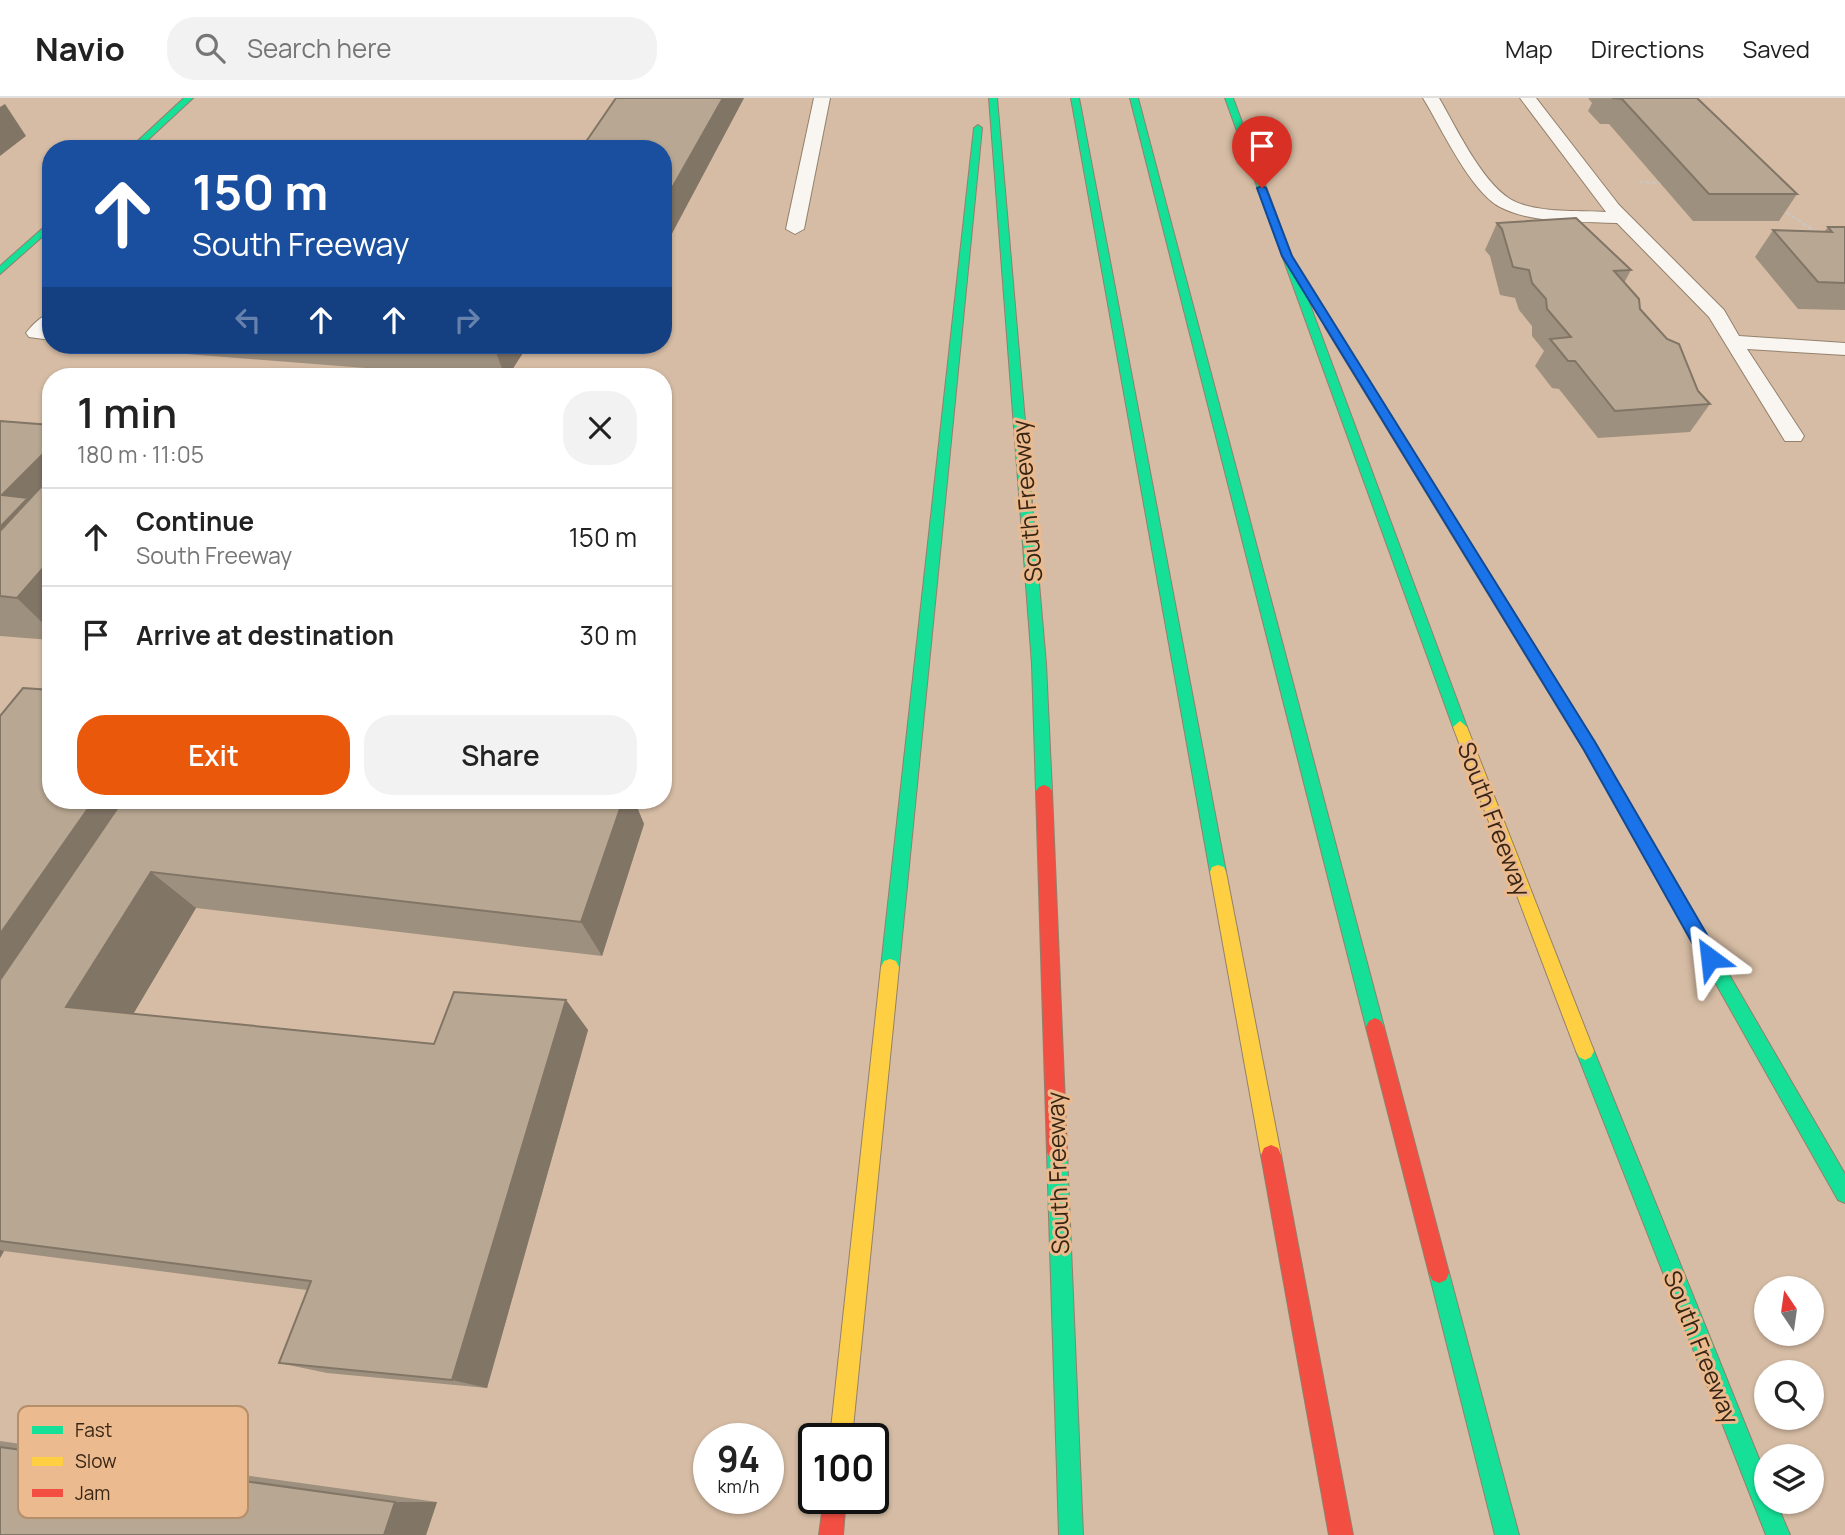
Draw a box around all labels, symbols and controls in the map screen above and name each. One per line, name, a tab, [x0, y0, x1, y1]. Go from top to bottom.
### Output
search box	[167, 17, 657, 80]
text: Navio	[35, 26, 125, 71]
icon: search	[191, 29, 229, 67]
text: Search here	[247, 30, 391, 66]
text: Map	[1505, 32, 1553, 65]
text: Directions	[1591, 32, 1704, 65]
text: Saved	[1742, 32, 1810, 65]
pin	[1232, 116, 1292, 188]
icon: arrive	[1243, 127, 1281, 165]
text: 150 m	[192, 158, 328, 225]
icon: ahead	[77, 168, 168, 259]
text: South Freeway	[192, 222, 409, 266]
icon: left	[229, 301, 267, 339]
icon: ahead	[302, 301, 340, 339]
icon: ahead	[375, 301, 413, 339]
icon: right	[448, 301, 486, 339]
text: 1 min	[77, 383, 177, 441]
button: close	[563, 391, 637, 465]
street label: South Freeway	[1002, 418, 1050, 584]
text: 180 m · 11:05	[77, 438, 204, 470]
text: Continue	[136, 503, 254, 539]
icon: ahead	[77, 518, 115, 556]
text: 150 m	[569, 519, 637, 555]
text: South Freeway	[136, 539, 292, 571]
icon: arrive	[77, 616, 115, 654]
text: Arrive at destination	[136, 617, 394, 653]
text: 30 m	[580, 617, 637, 653]
button: Exit	[77, 715, 350, 795]
button: Share	[364, 715, 637, 795]
street label: South Freeway	[1450, 737, 1540, 901]
position arrow	[1673, 921, 1747, 995]
street label: South Freeway	[1038, 1091, 1076, 1255]
street label: South Freeway	[1656, 1265, 1748, 1429]
north arrow	[1754, 1276, 1824, 1346]
map controls	[1754, 1276, 1824, 1514]
button: search	[1754, 1360, 1824, 1430]
legend	[18, 1406, 248, 1518]
text: Fast	[75, 1417, 112, 1443]
speed limit sign: 100	[798, 1423, 889, 1514]
text: 94	[717, 1435, 760, 1483]
button: layers	[1754, 1444, 1824, 1514]
text: Slow	[75, 1448, 117, 1474]
text: km/h	[718, 1474, 759, 1498]
text: Jam	[75, 1480, 110, 1506]

